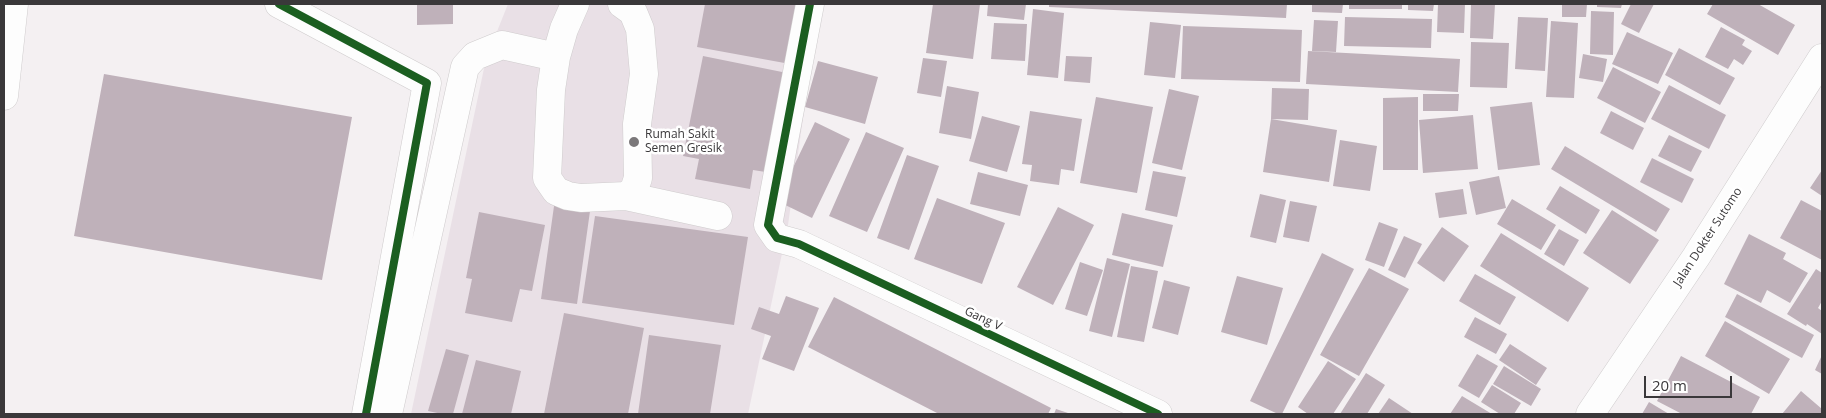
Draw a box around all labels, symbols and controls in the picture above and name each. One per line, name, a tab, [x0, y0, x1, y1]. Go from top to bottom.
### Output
place label: Rumah Sakit Semen Gresik	[645, 128, 722, 156]
marker: Rumah Sakit Semen Gresik	[627, 135, 641, 149]
street label: Jalan Dokter Sutomo	[1671, 185, 1745, 289]
street label: Gang V	[962, 304, 1004, 334]
scale bar	[1646, 366, 1734, 398]
text: 20 m	[1652, 375, 1687, 395]

